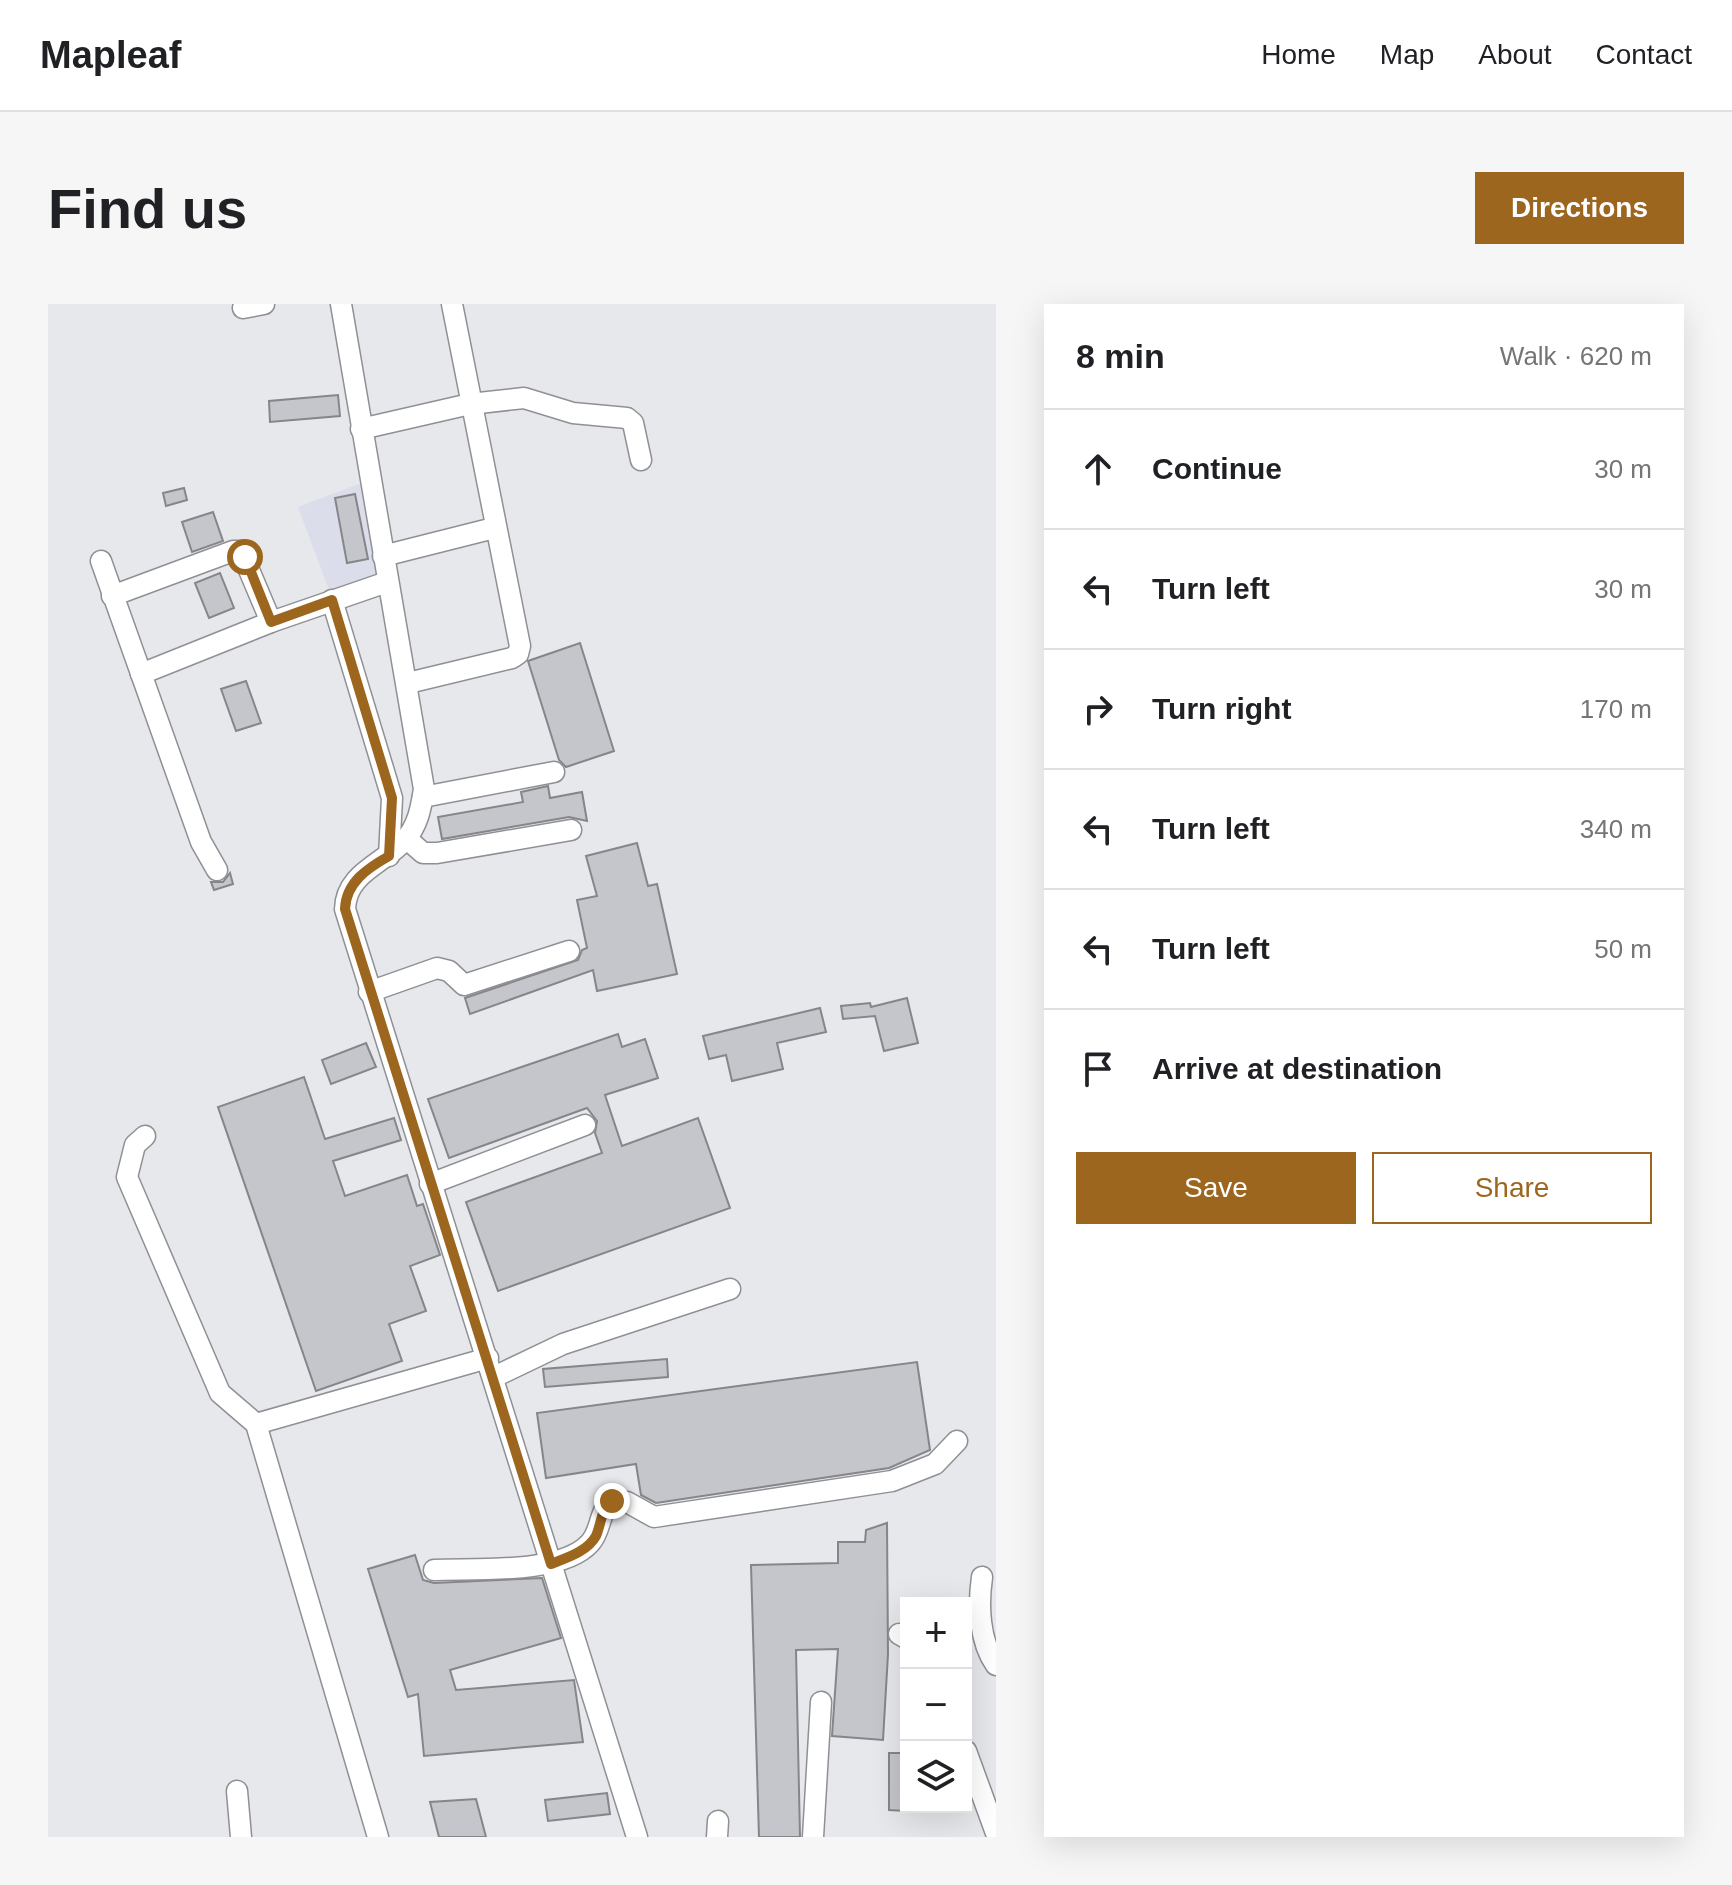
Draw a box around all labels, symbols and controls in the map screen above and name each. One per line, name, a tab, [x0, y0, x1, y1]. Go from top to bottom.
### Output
text: Mapleaf	[40, 34, 181, 76]
text: Home	[1261, 39, 1336, 70]
text: Map	[1380, 39, 1434, 70]
text: About	[1478, 39, 1552, 70]
text: Contact	[1596, 39, 1692, 70]
button: Directions	[1475, 172, 1684, 244]
text: Find us	[48, 177, 247, 240]
text: 8 min	[1076, 337, 1165, 375]
text: Walk · 620 m	[1500, 341, 1652, 371]
icon: ahead	[1076, 447, 1120, 491]
text: Continue	[1152, 452, 1282, 485]
text: 30 m	[1594, 454, 1652, 484]
route start	[227, 539, 263, 575]
icon: left	[1076, 567, 1120, 611]
text: Turn left	[1152, 572, 1270, 605]
text: 30 m	[1594, 574, 1652, 604]
icon: right	[1076, 687, 1120, 731]
text: Turn right	[1152, 692, 1291, 725]
text: 170 m	[1580, 694, 1652, 724]
icon: left	[1076, 807, 1120, 851]
text: Turn left	[1152, 812, 1270, 845]
text: 340 m	[1580, 814, 1652, 844]
icon: left	[1076, 927, 1120, 971]
text: Turn left	[1152, 932, 1270, 965]
text: 50 m	[1594, 934, 1652, 964]
icon: arrive	[1076, 1047, 1120, 1091]
text: Arrive at destination	[1152, 1052, 1442, 1085]
button: Save	[1076, 1152, 1356, 1224]
button: Share	[1372, 1152, 1652, 1224]
route end	[594, 1483, 630, 1519]
map controls	[900, 1597, 972, 1813]
button: +	[900, 1597, 972, 1669]
button: −	[900, 1669, 972, 1741]
button: layers	[900, 1741, 972, 1813]

